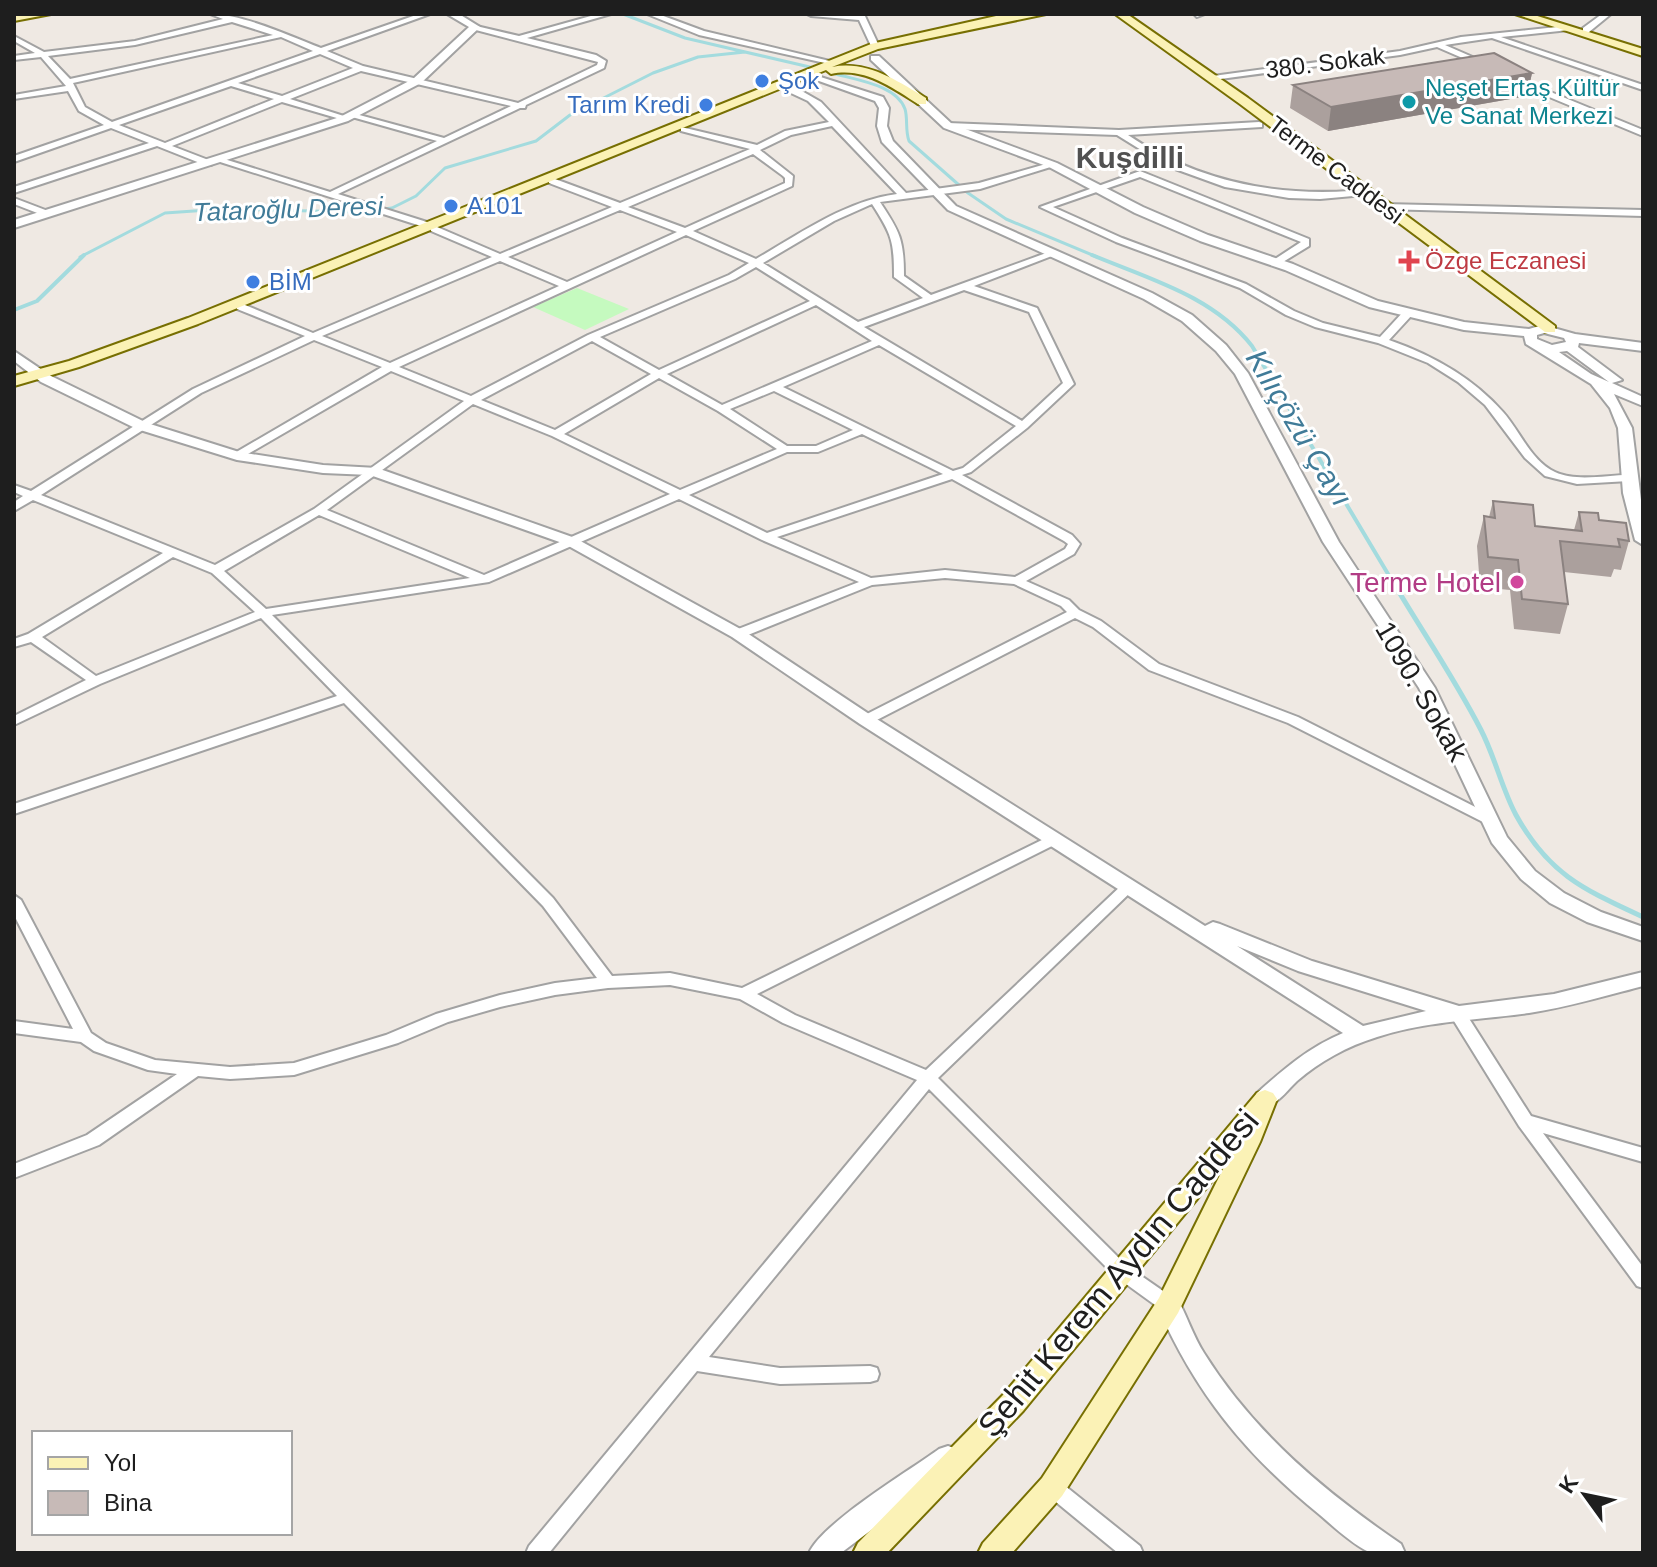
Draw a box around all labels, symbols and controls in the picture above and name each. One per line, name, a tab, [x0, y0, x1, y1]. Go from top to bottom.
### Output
street label: 380. Sokak	[1264, 42, 1387, 83]
place label: Şok	[778, 67, 820, 94]
marker: Şok	[753, 72, 771, 90]
place label: Neşet Ertaş Kültür Ve Sanat Merkezi	[1425, 74, 1620, 129]
place label: Tarım Kredi	[567, 91, 690, 118]
marker: Neşet Ertaş Kültür Ve Sanat Merkezi	[1400, 93, 1418, 111]
marker: Tarım Kredi	[697, 96, 715, 114]
street label: Terme Caddesi	[1264, 110, 1409, 229]
district label: Kuşdilli	[1076, 141, 1184, 174]
water label: Tataroğlu Deresi	[193, 191, 385, 227]
place label: A101	[467, 192, 523, 219]
marker: A101	[442, 197, 460, 215]
place label: Özge Eczanesi	[1425, 247, 1586, 274]
marker: Özge Eczanesi	[1400, 252, 1418, 270]
place label: BİM	[269, 268, 312, 295]
marker: BİM	[244, 273, 262, 291]
water label: Kılıçözü Çayı	[1240, 343, 1359, 512]
place label: Terme Hotel	[1350, 567, 1501, 598]
marker: Terme Hotel	[1508, 573, 1526, 591]
street label: 1090. Sokak	[1369, 616, 1474, 767]
street label: Şehit Kerem Aydın Caddesi	[970, 1102, 1266, 1444]
legend	[32, 1431, 292, 1535]
text: Yol	[104, 1449, 136, 1476]
north arrow	[1545, 1455, 1625, 1535]
text: K	[1554, 1471, 1584, 1498]
text: Bina	[104, 1489, 153, 1516]

